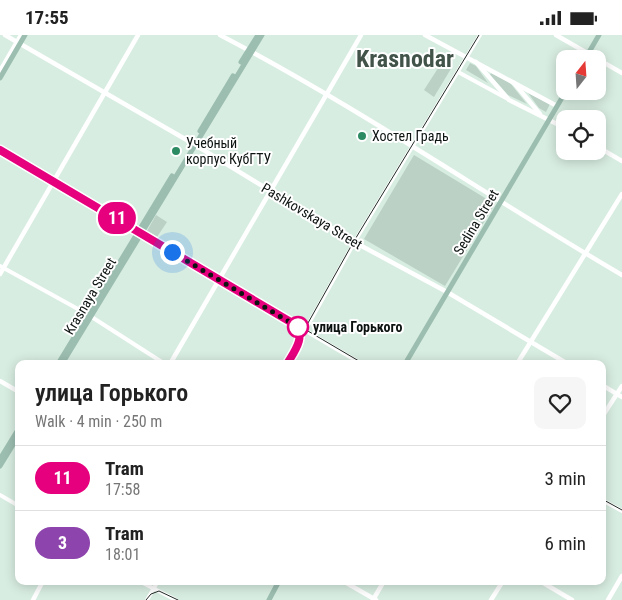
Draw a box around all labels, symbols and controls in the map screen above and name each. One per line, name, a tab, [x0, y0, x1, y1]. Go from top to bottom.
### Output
text: 17:55	[25, 6, 69, 29]
district label: Krasnodar	[356, 45, 454, 73]
north arrow	[556, 50, 606, 100]
map controls	[556, 50, 606, 160]
button: locate	[556, 110, 606, 160]
place label: Хостел Градь	[372, 128, 449, 144]
marker: Хостел Градь	[356, 130, 368, 142]
place label: Учебный корпус КубГТУ	[186, 135, 271, 167]
marker: Учебный корпус КубГТУ	[170, 145, 182, 157]
street label: Pashkovskaya Street	[259, 180, 365, 252]
street label: Sedina Street	[450, 186, 502, 258]
line badge: 11	[94, 202, 140, 234]
text: 11	[108, 207, 126, 228]
your location	[160, 240, 185, 265]
street label: Krasnaya Street	[61, 255, 119, 337]
marker: улица Горького	[287, 316, 309, 338]
place label: улица Горького	[313, 319, 403, 335]
button: heart	[534, 377, 586, 429]
text: улица Горького	[35, 379, 188, 407]
text: Walk · 4 min · 250 m	[35, 412, 162, 431]
text: Tram	[105, 457, 144, 480]
text: 11	[53, 467, 72, 488]
text: 3 min	[544, 467, 586, 490]
text: 17:58	[105, 480, 140, 499]
text: Tram	[105, 522, 144, 545]
text: 3	[58, 532, 67, 553]
text: 6 min	[544, 532, 586, 555]
text: 18:01	[105, 545, 140, 564]

